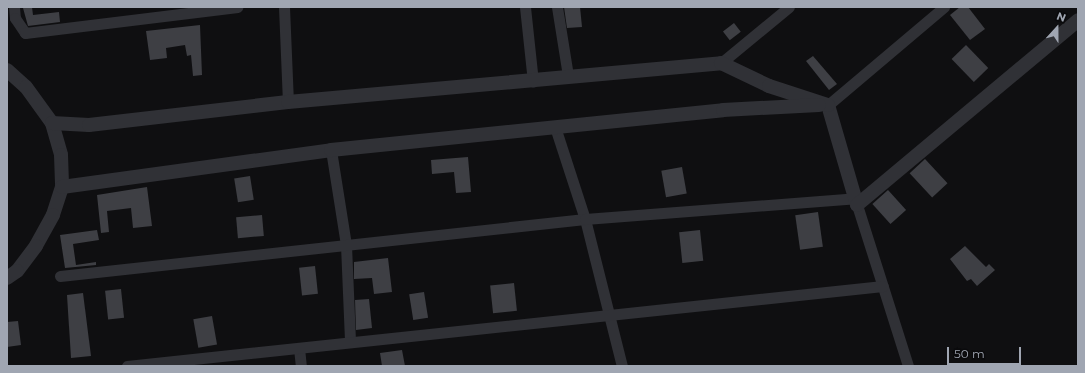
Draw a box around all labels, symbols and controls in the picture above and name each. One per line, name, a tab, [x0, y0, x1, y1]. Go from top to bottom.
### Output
north arrow	[1037, 8, 1077, 48]
text: N	[1055, 9, 1068, 25]
scale bar	[949, 339, 1023, 365]
text: 50 m	[954, 346, 985, 361]

